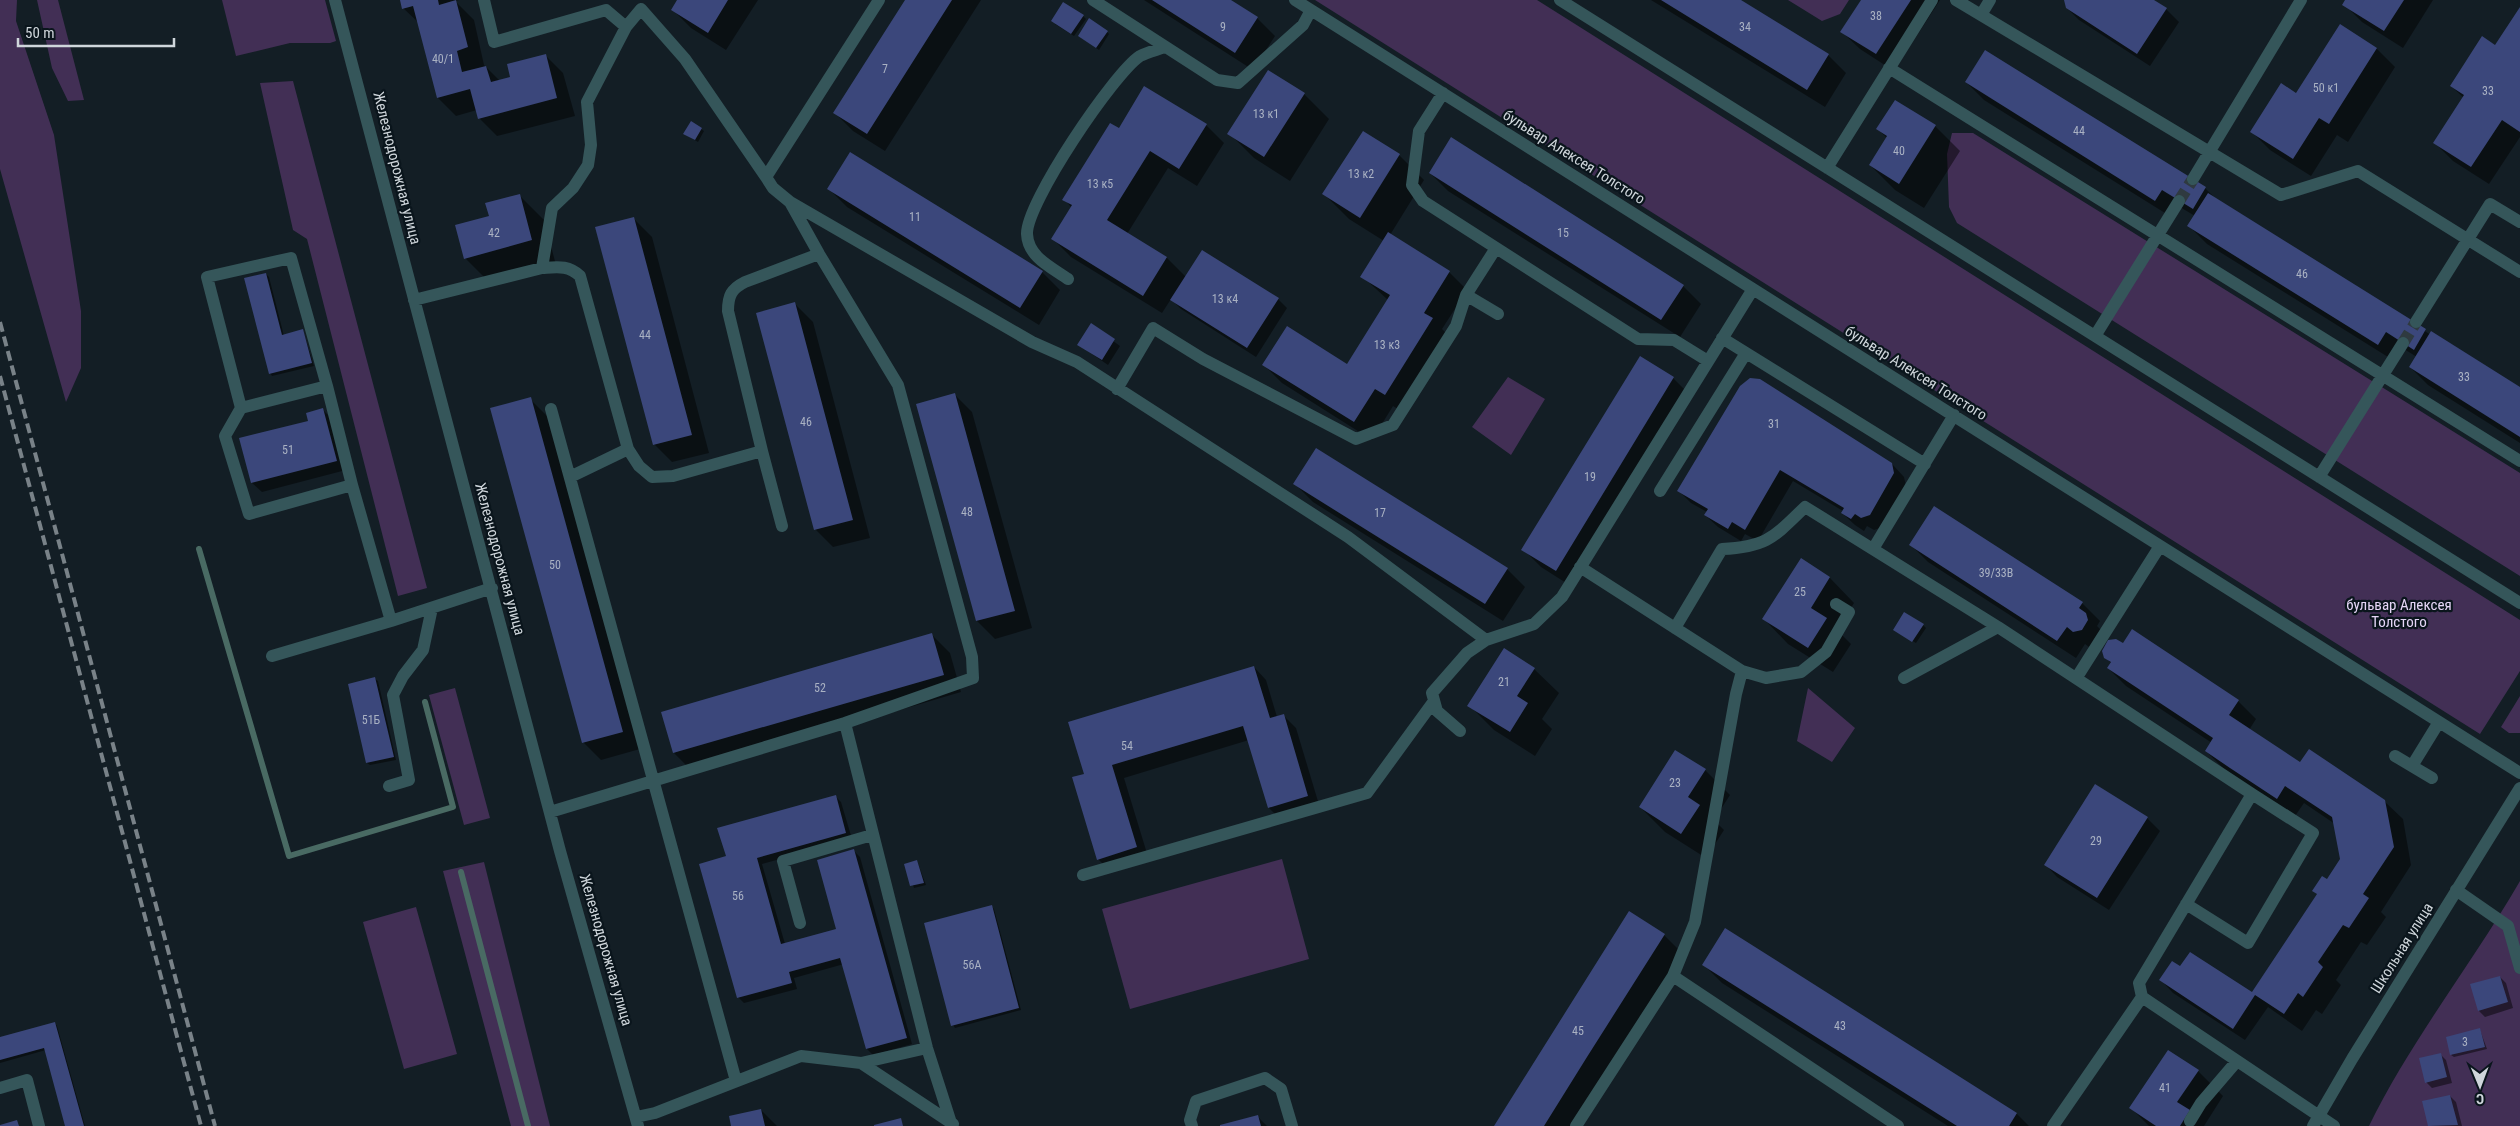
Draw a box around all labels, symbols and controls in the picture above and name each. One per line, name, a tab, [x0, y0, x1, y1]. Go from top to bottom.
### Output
house number: 38	[1870, 9, 1882, 23]
scale bar	[18, 15, 174, 47]
house number: 9	[1220, 20, 1226, 34]
house number: 34	[1739, 20, 1751, 34]
text: 50 m	[25, 24, 55, 42]
house number: 40/1	[432, 52, 454, 66]
house number: 7	[882, 62, 888, 76]
house number: 50 к1	[2313, 81, 2339, 95]
house number: 33	[2482, 84, 2494, 98]
street label: Железнодорожная улица	[369, 90, 425, 246]
street label: бульвар Алексея Толстого	[1500, 106, 1648, 208]
house number: 13 к1	[1253, 107, 1279, 121]
house number: 44	[2073, 124, 2085, 138]
house number: 40	[1893, 144, 1905, 158]
house number: 13 к2	[1348, 167, 1374, 181]
house number: 13 к5	[1087, 177, 1113, 191]
house number: 11	[909, 210, 921, 224]
house number: 42	[488, 226, 500, 240]
house number: 15	[1557, 226, 1569, 240]
house number: 46	[2296, 267, 2308, 281]
house number: 13 к4	[1212, 292, 1238, 306]
street label: бульвар Алексея Толстого	[1842, 322, 1990, 424]
house number: 44	[639, 328, 651, 342]
house number: 13 к3	[1374, 338, 1400, 352]
house number: 33	[2458, 370, 2470, 384]
house number: 46	[800, 415, 812, 429]
house number: 31	[1768, 417, 1780, 431]
house number: 51	[282, 443, 294, 457]
house number: 19	[1584, 470, 1596, 484]
street label: Железнодорожная улица	[471, 481, 529, 637]
house number: 48	[961, 505, 973, 519]
house number: 17	[1374, 506, 1386, 520]
house number: 50	[549, 558, 561, 572]
house number: 39/33В	[1979, 566, 2013, 580]
house number: 25	[1794, 585, 1806, 599]
park label: бульвар Алексея Толстого	[2346, 596, 2452, 631]
house number: 21	[1498, 675, 1510, 689]
house number: 52	[814, 681, 826, 695]
house number: 51Б	[362, 713, 381, 727]
house number: 54	[1121, 739, 1133, 753]
house number: 23	[1669, 776, 1681, 790]
house number: 29	[2090, 834, 2102, 848]
street label: Железнодорожная улица	[576, 872, 636, 1028]
house number: 56	[732, 889, 744, 903]
street label: Школьная улица	[2367, 899, 2437, 997]
house number: 56А	[963, 958, 981, 972]
house number: 43	[1834, 1019, 1846, 1033]
house number: 45	[1572, 1024, 1584, 1038]
house number: 3	[2462, 1035, 2468, 1049]
north arrow	[2455, 1061, 2505, 1111]
house number: 41	[2159, 1081, 2171, 1095]
text: С	[2476, 1091, 2484, 1107]

